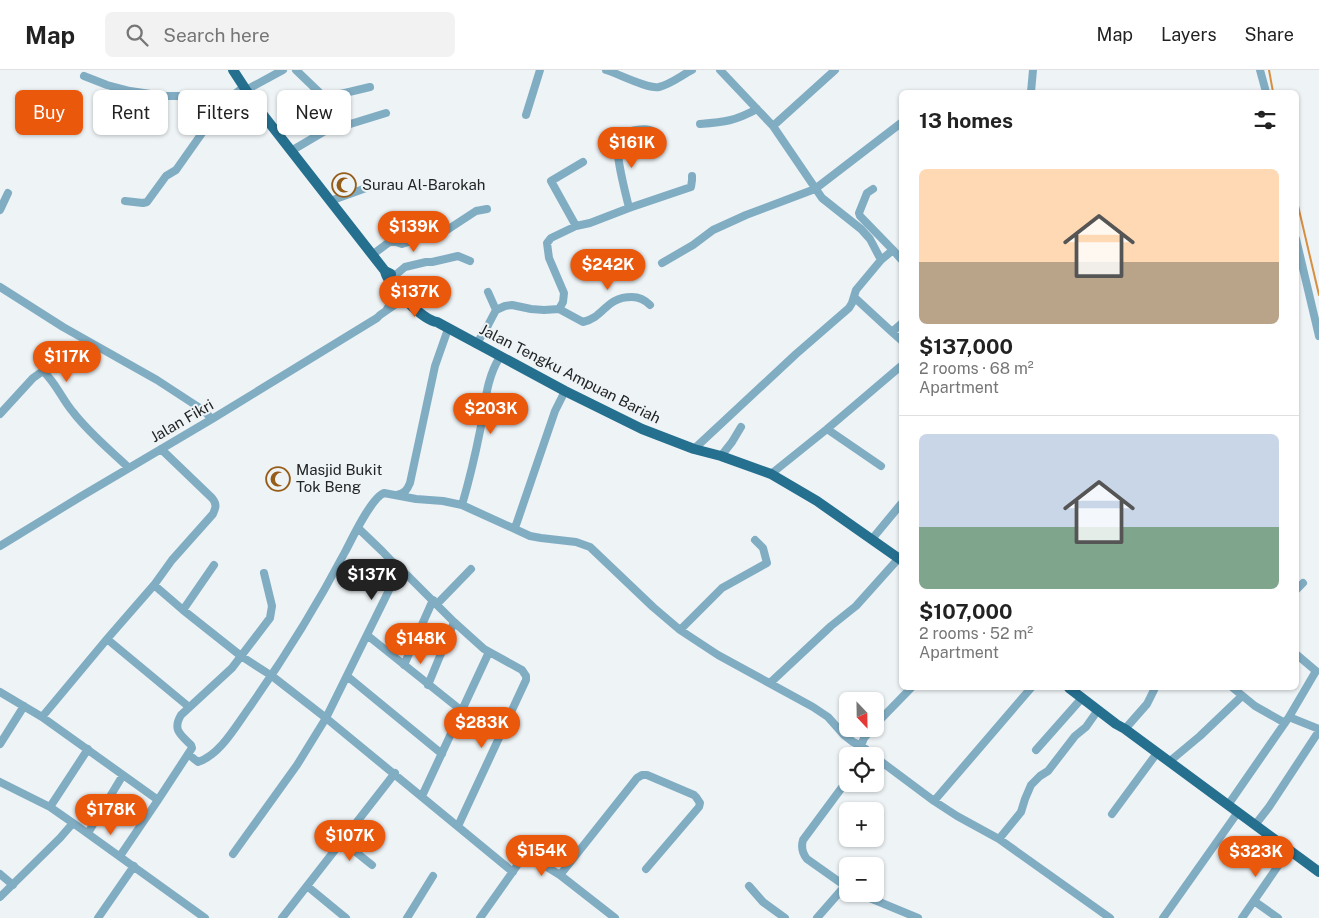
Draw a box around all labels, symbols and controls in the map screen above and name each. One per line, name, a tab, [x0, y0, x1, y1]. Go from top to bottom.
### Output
search box	[105, 12, 455, 57]
text: Map	[25, 21, 75, 49]
icon: search	[123, 21, 151, 49]
text: Search here	[163, 24, 270, 46]
text: Map	[1097, 24, 1133, 45]
text: Layers	[1161, 24, 1217, 45]
text: Share	[1245, 24, 1294, 45]
chip: Buy	[15, 90, 83, 135]
chip: Rent	[93, 90, 168, 135]
chip: Filters	[178, 90, 267, 135]
chip: New	[277, 90, 351, 135]
icon: filters	[1251, 106, 1279, 134]
text: 13 homes	[919, 108, 1013, 133]
pin: $161K	[597, 126, 667, 169]
text: $161K	[609, 133, 655, 152]
mosque icon: Surau Al-Barokah	[331, 172, 357, 198]
place label: Surau Al-Barokah	[362, 176, 485, 193]
icon: home	[1054, 201, 1144, 291]
pin: $139K	[379, 210, 449, 253]
text: $139K	[389, 217, 439, 236]
pin: $242K	[573, 248, 643, 291]
text: $242K	[581, 255, 635, 274]
pin: $137K	[380, 276, 450, 318]
text: $137K	[390, 282, 440, 301]
street label: Jalan Tengku Ampuan Bariah	[477, 320, 664, 427]
text: $137,000	[919, 334, 1013, 359]
pin: $117K	[32, 340, 102, 383]
text: $117K	[44, 347, 90, 366]
text: 2 rooms · 68 m²	[919, 359, 1034, 378]
text: Apartment	[919, 378, 999, 397]
pin: $203K	[456, 392, 526, 435]
street label: Jalan Fikri	[147, 396, 216, 445]
text: $203K	[464, 399, 518, 418]
place label: Masjid Bukit Tok Beng	[296, 461, 382, 495]
mosque icon: Masjid Bukit Tok Beng	[265, 466, 291, 492]
icon: home	[1054, 467, 1144, 557]
pin: $137K	[337, 558, 407, 601]
text: $137K	[347, 565, 397, 584]
text: $107,000	[919, 599, 1013, 624]
pin: $148K	[386, 622, 456, 665]
text: 2 rooms · 52 m²	[919, 624, 1033, 643]
text: $148K	[396, 629, 446, 648]
text: Apartment	[919, 643, 999, 662]
north arrow	[839, 692, 884, 738]
map controls	[839, 692, 884, 902]
pin: $283K	[447, 706, 517, 749]
text: $283K	[455, 713, 509, 732]
button: locate	[839, 747, 884, 792]
pin: $178K	[76, 794, 146, 836]
text: $178K	[86, 800, 136, 819]
button: +	[839, 802, 884, 847]
pin: $107K	[315, 820, 385, 862]
text: $107K	[325, 826, 375, 845]
pin: $154K	[507, 834, 577, 877]
pin: $323K	[1221, 836, 1291, 878]
text: $154K	[517, 841, 567, 860]
text: $323K	[1229, 842, 1283, 861]
button: −	[839, 857, 884, 902]

